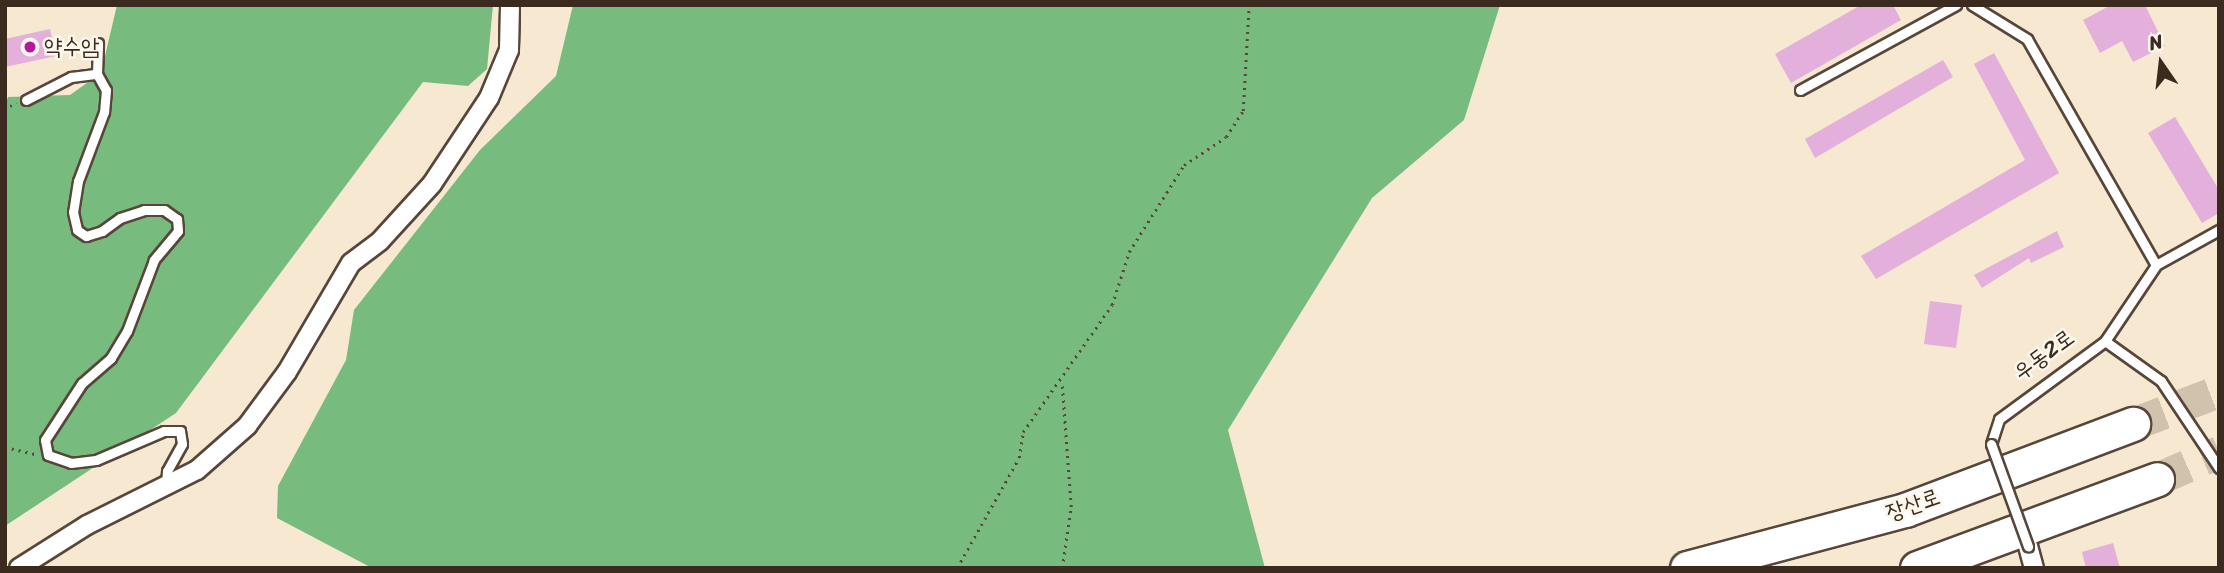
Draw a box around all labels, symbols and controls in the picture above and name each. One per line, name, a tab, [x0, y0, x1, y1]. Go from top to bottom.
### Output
text: N	[2145, 25, 2166, 60]
north arrow	[2126, 28, 2196, 98]
place label: 약수암	[44, 33, 100, 61]
marker: 약수암	[22, 39, 38, 55]
street label: 우동2로	[2008, 324, 2080, 386]
street label: 장산로	[1882, 483, 1944, 527]

